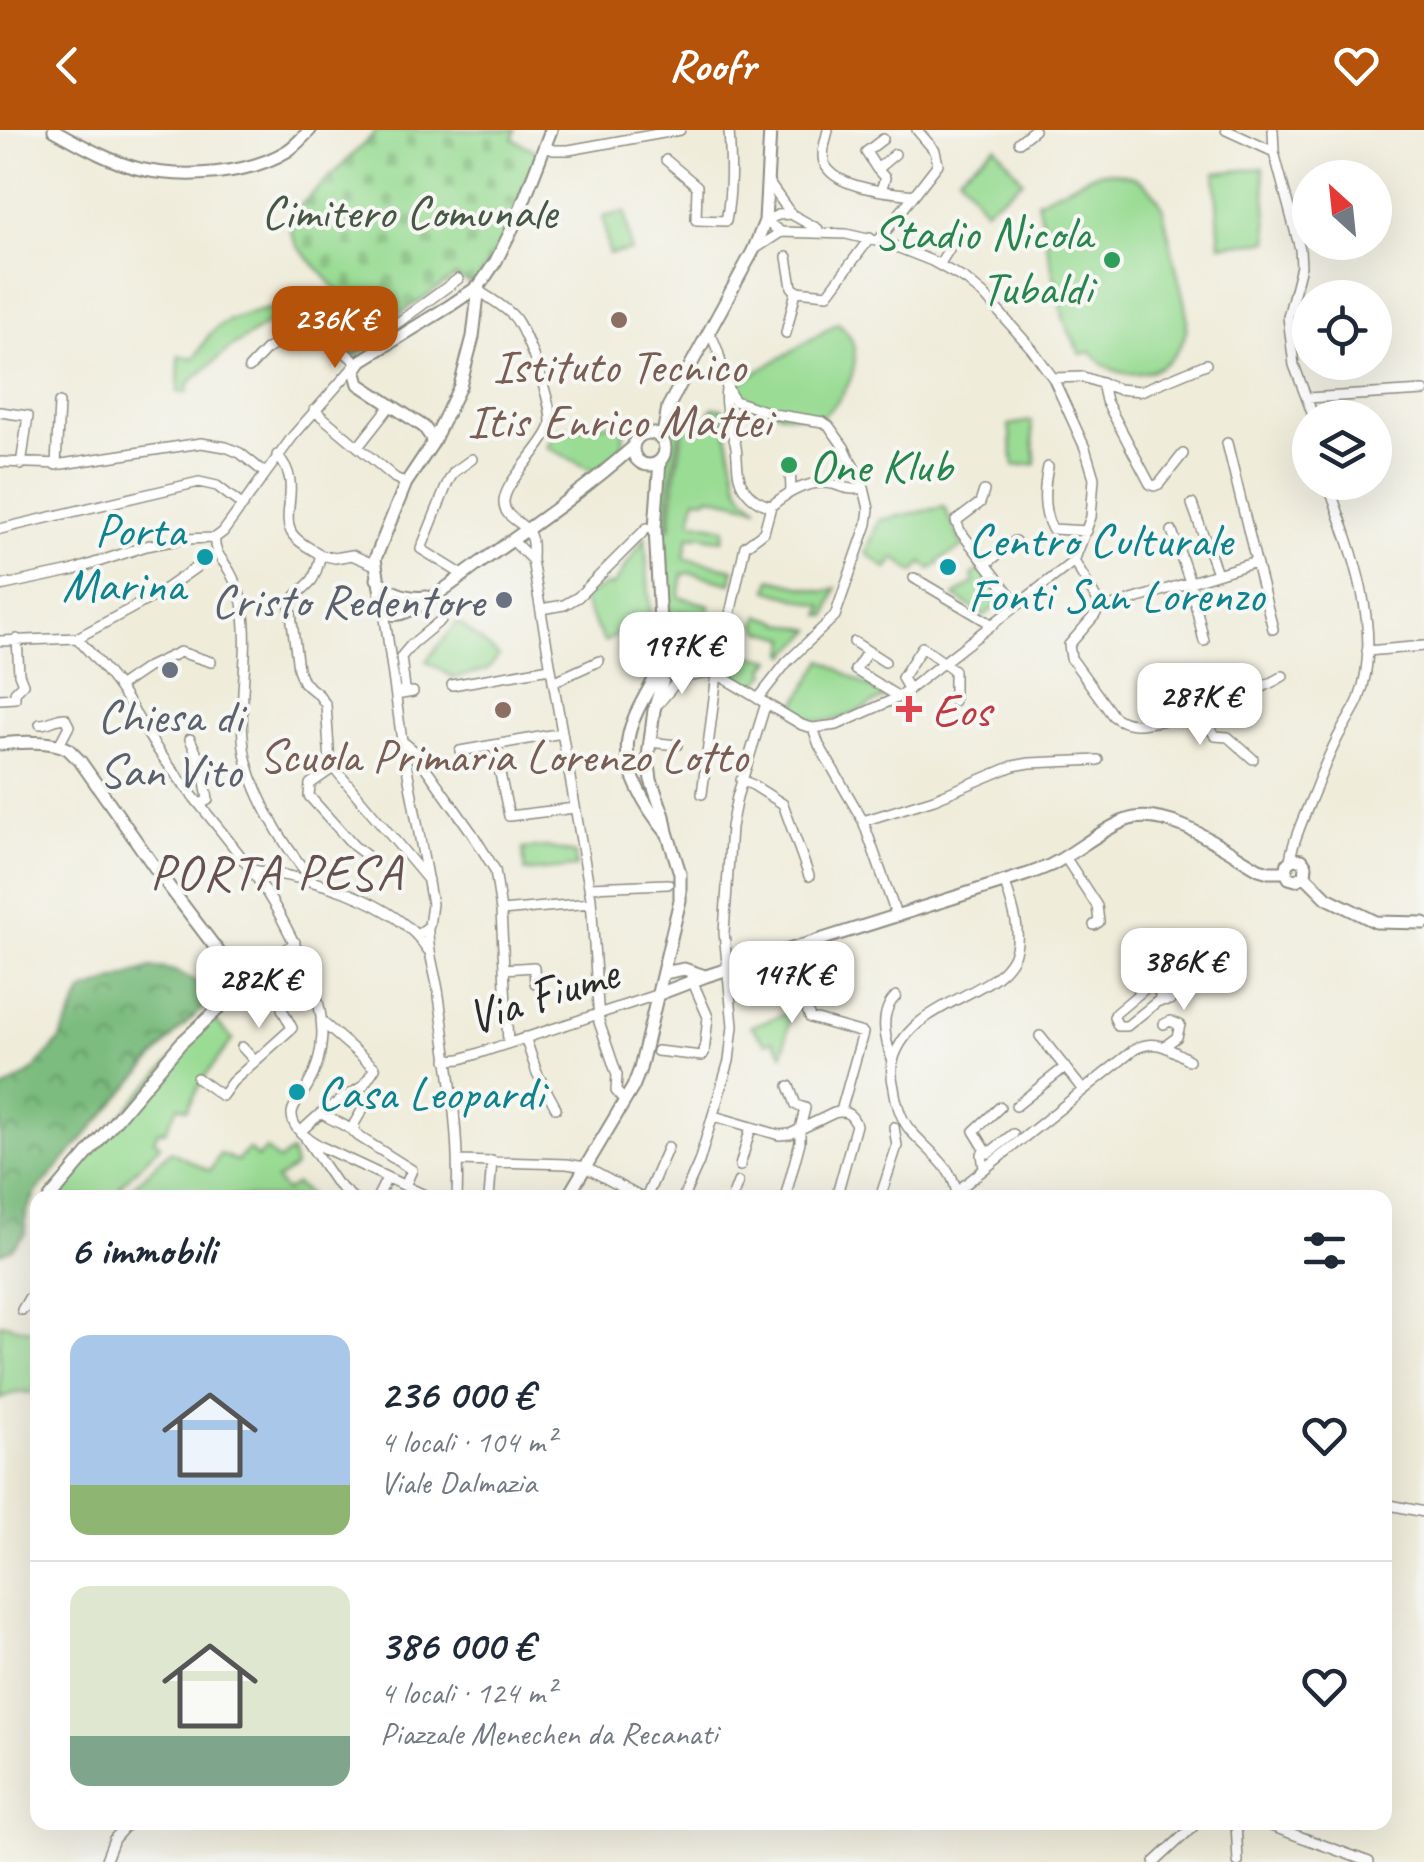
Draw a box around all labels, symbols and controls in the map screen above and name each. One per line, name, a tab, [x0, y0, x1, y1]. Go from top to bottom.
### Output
text: Roofr	[669, 37, 755, 94]
icon: back	[40, 38, 95, 93]
icon: heart	[1329, 38, 1384, 93]
north arrow	[1292, 160, 1392, 260]
map controls	[1292, 160, 1392, 500]
park label: Cimitero Comunale	[261, 182, 560, 242]
place label: Stadio Nicola Tubaldi	[873, 203, 1098, 318]
marker: Stadio Nicola Tubaldi	[1101, 249, 1123, 271]
button: locate	[1292, 280, 1392, 380]
pin: 236K €	[254, 286, 416, 371]
text: 236K €	[294, 298, 376, 339]
marker: Istituto Tecnico Itis Enrico Mattei	[608, 309, 630, 331]
place label: Istituto Tecnico Itis Enrico Mattei	[467, 336, 777, 451]
button: layers	[1292, 400, 1392, 500]
place label: One Klub	[809, 436, 954, 496]
marker: One Klub	[778, 454, 800, 476]
place label: Porta Marina	[62, 500, 189, 615]
place label: Centro Culturale Fonti San Lorenzo	[968, 510, 1266, 625]
marker: Porta Marina	[194, 546, 216, 568]
marker: Centro Culturale Fonti San Lorenzo	[937, 556, 959, 578]
place label: Cristo Redentore	[211, 571, 487, 631]
marker: Cristo Redentore	[493, 589, 515, 611]
pin: 197K €	[601, 612, 763, 697]
text: 197K €	[641, 624, 723, 665]
marker: Chiesa di San Vito	[159, 659, 181, 681]
pin: 287K €	[1119, 663, 1281, 748]
text: 287K €	[1159, 675, 1241, 716]
place label: Eos	[932, 680, 995, 740]
place label: Chiesa di San Vito	[97, 686, 248, 801]
marker: Eos	[896, 696, 922, 722]
marker: Scuola Primaria Lorenzo Lotto	[492, 699, 514, 721]
place label: Scuola Primaria Lorenzo Lotto	[259, 726, 749, 786]
district label: PORTA PESA	[150, 841, 404, 904]
pin: 386K €	[1103, 928, 1265, 1013]
text: 386K €	[1143, 940, 1225, 981]
street label: Via Fiume	[459, 941, 628, 1047]
pin: 147K €	[711, 941, 873, 1026]
pin: 282K €	[178, 946, 340, 1031]
text: 147K €	[751, 953, 833, 994]
text: 282K €	[218, 958, 300, 999]
place label: Casa Leopardi	[317, 1063, 549, 1123]
marker: Casa Leopardi	[286, 1081, 308, 1103]
icon: filters	[1297, 1223, 1352, 1278]
text: 6 immobili	[70, 1224, 216, 1277]
text: 236 000 €	[380, 1368, 534, 1421]
icon: home	[150, 1375, 270, 1495]
icon: heart	[1297, 1408, 1352, 1463]
text: 4 locali · 104 m²	[380, 1421, 555, 1462]
text: Viale Dalmazia	[380, 1462, 537, 1503]
text: 386 000 €	[380, 1619, 534, 1672]
icon: home	[150, 1626, 270, 1746]
icon: heart	[1297, 1659, 1352, 1714]
text: 4 locali · 124 m²	[380, 1672, 555, 1713]
text: Piazzale Menechen da Recanati	[380, 1713, 718, 1754]

